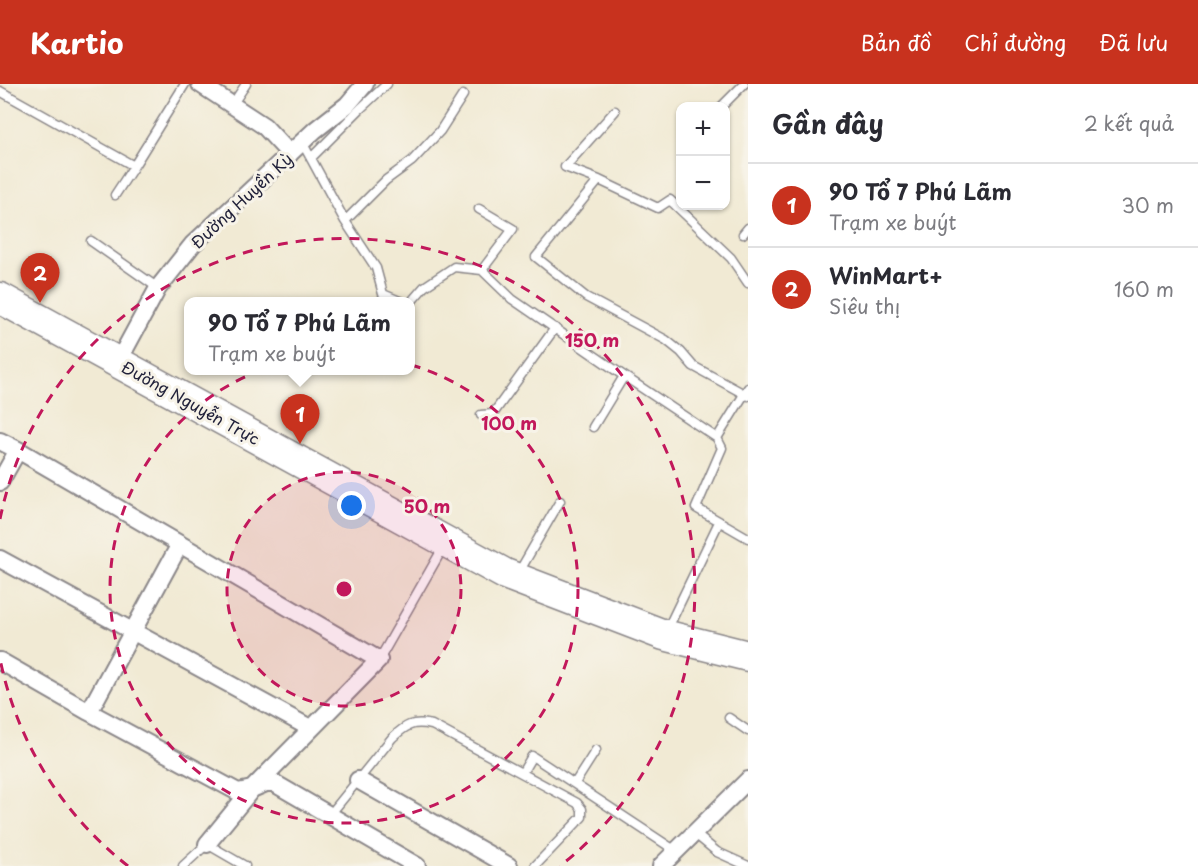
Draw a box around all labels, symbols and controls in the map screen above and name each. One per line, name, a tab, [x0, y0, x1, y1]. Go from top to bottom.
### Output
text: Kartio	[30, 21, 124, 64]
text: Bản đồ	[861, 26, 931, 58]
text: Chỉ đường	[964, 26, 1066, 58]
text: Đã lưu	[1099, 26, 1168, 58]
map controls	[676, 102, 730, 210]
button: +	[676, 102, 730, 156]
text: Gần đây	[772, 104, 884, 143]
text: 2 kết quả	[1084, 108, 1174, 138]
street label: Đường Huyền Kỳ	[185, 146, 297, 254]
button: −	[676, 156, 730, 210]
text: 90 Tổ 7 Phú Lãm	[829, 174, 1012, 207]
text: 1	[787, 190, 796, 220]
text: 30 m	[1121, 190, 1174, 220]
text: Trạm xe buýt	[829, 207, 957, 237]
pin: 2	[20, 254, 60, 303]
text: WinMart+	[829, 258, 943, 291]
text: 2	[784, 274, 799, 304]
text: 160 m	[1114, 274, 1174, 304]
text: Siêu thị	[829, 291, 900, 321]
popup	[184, 297, 415, 375]
text: 90 Tổ 7 Phú Lãm	[208, 305, 391, 338]
text: 150 m	[565, 326, 619, 353]
text: Trạm xe buýt	[208, 338, 336, 368]
street label: Đường Nguyễn Trực	[118, 354, 264, 450]
pin: 1	[280, 394, 320, 444]
text: 100 m	[481, 409, 537, 436]
your location	[337, 491, 366, 520]
text: 50 m	[404, 492, 450, 519]
centre of rings	[334, 579, 354, 599]

